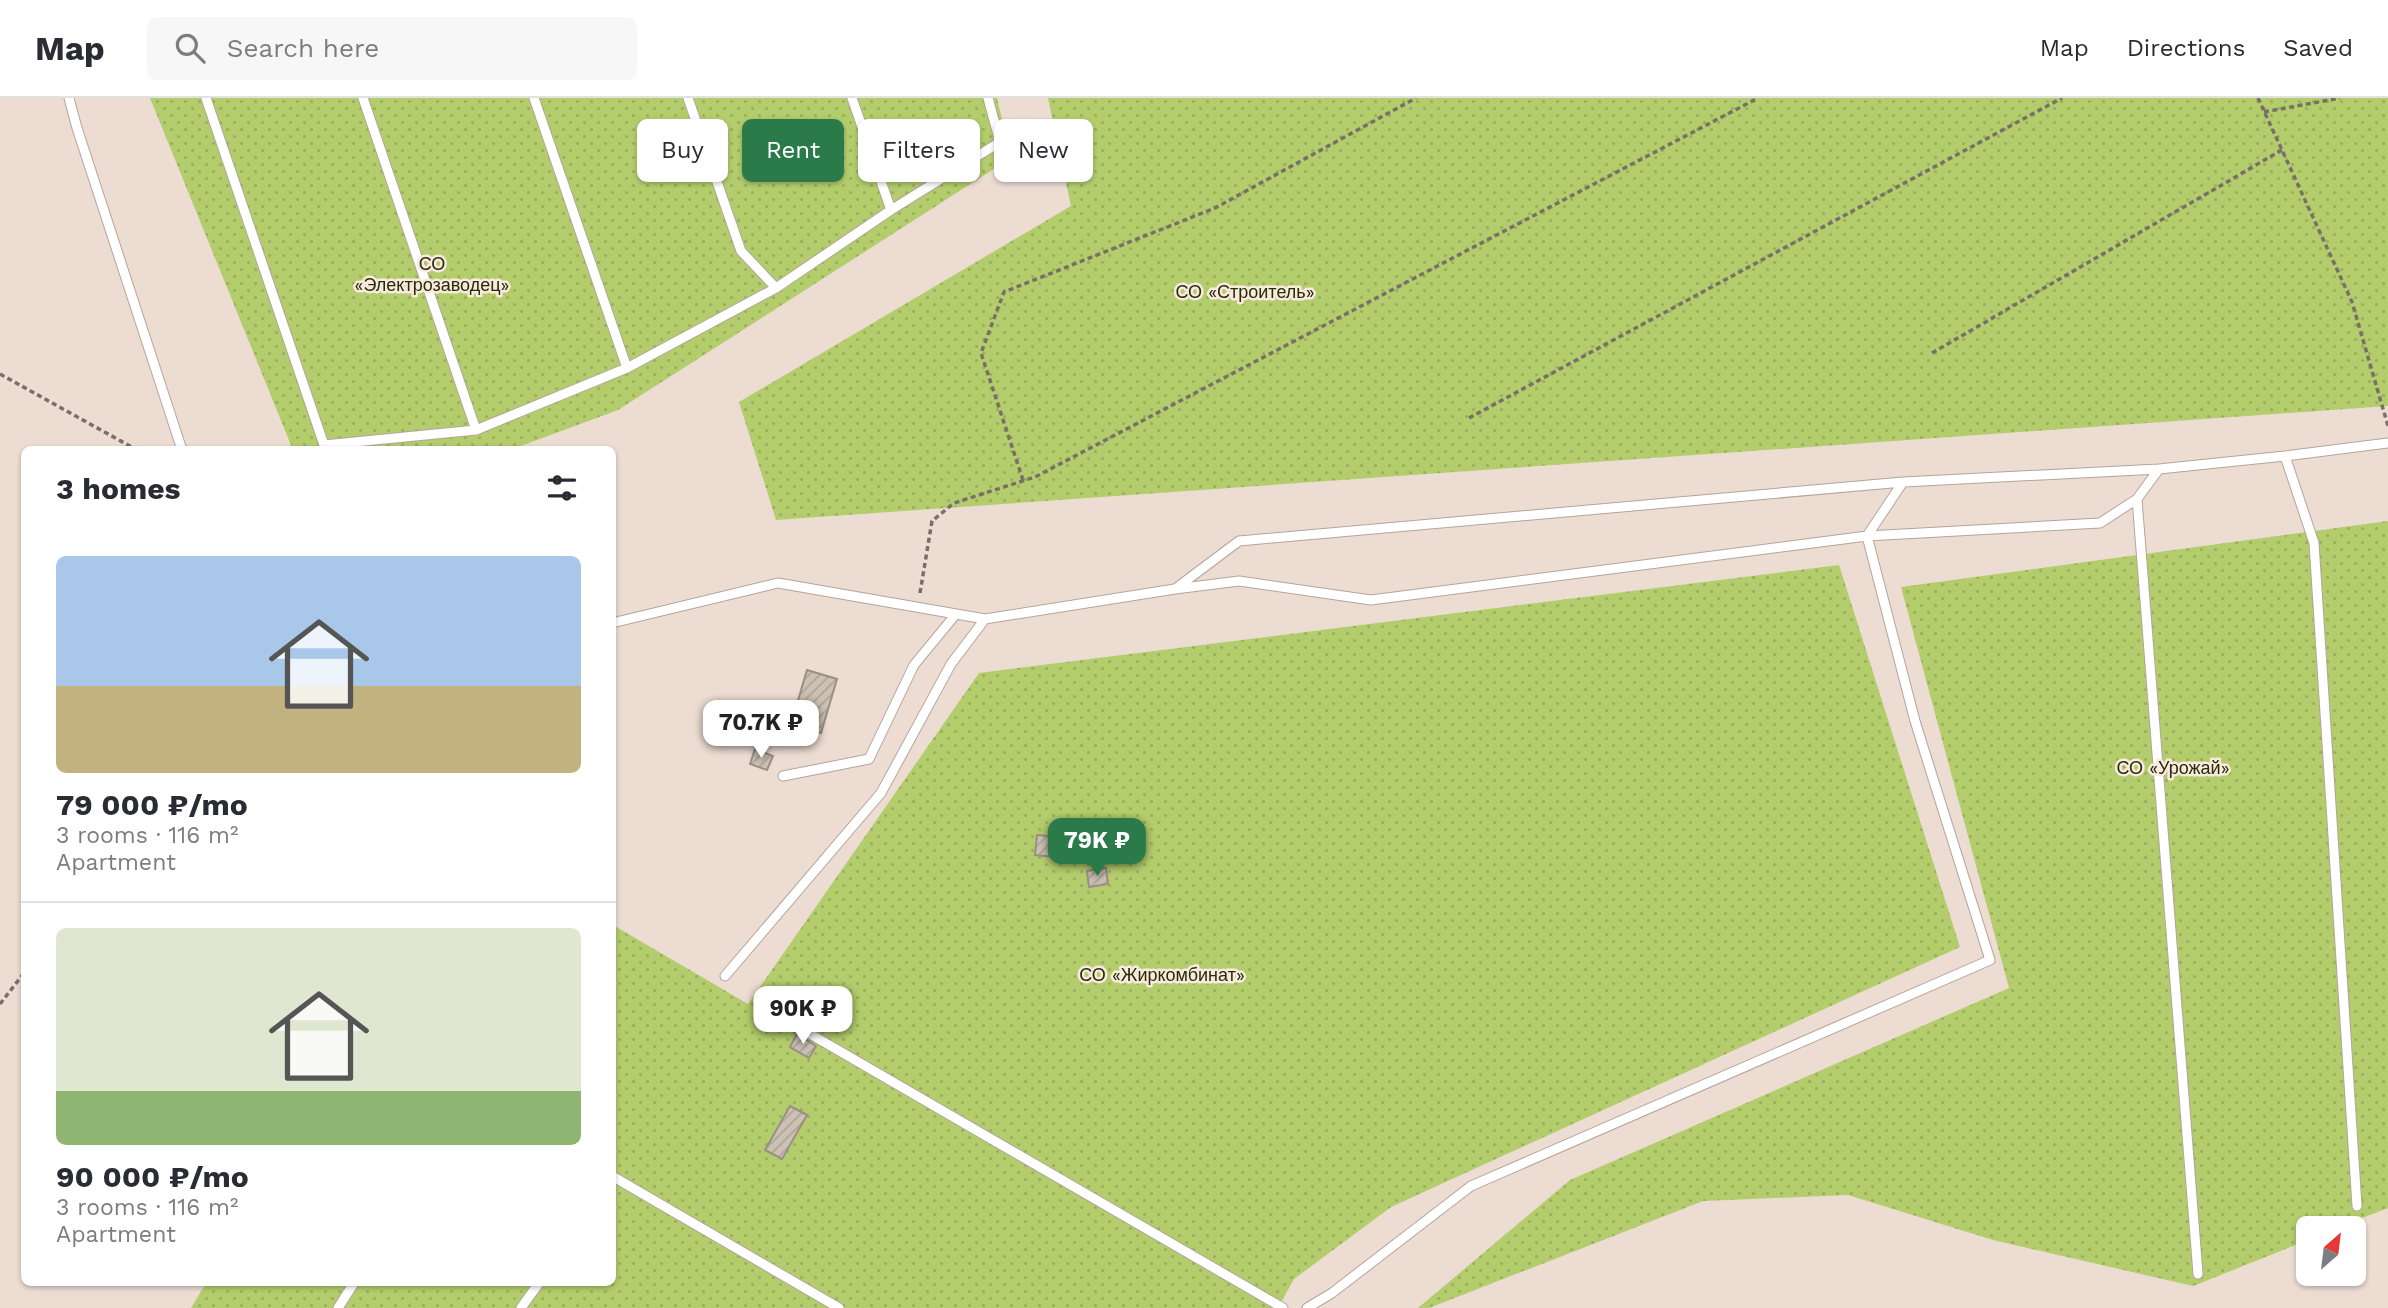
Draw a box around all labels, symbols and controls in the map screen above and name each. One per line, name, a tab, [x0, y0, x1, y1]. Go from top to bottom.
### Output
search box	[147, 17, 637, 80]
text: Map	[35, 29, 105, 68]
icon: search	[171, 29, 209, 67]
text: Search here	[227, 33, 379, 63]
text: Map	[2040, 34, 2089, 62]
text: Directions	[2127, 34, 2245, 62]
text: Saved	[2283, 34, 2353, 62]
chip: Buy	[637, 119, 728, 182]
chip: Rent	[742, 119, 844, 182]
chip: Filters	[858, 119, 980, 182]
chip: New	[994, 119, 1093, 182]
park label: СО «Электрозаводец»	[355, 253, 509, 295]
park label: СО «Строитель»	[1175, 281, 1315, 302]
icon: filters	[543, 469, 581, 507]
text: 3 homes	[56, 471, 181, 506]
icon: home	[256, 601, 382, 727]
pin: 70.7K ₽	[696, 700, 826, 760]
text: 70.7K ₽	[719, 709, 803, 736]
park label: СО «Урожай»	[2116, 757, 2230, 778]
text: 79 000 ₽/mo	[56, 787, 248, 822]
pin: 79K ₽	[1048, 818, 1146, 878]
text: 3 rooms · 116 m²	[56, 822, 238, 849]
text: 79K ₽	[1064, 827, 1130, 854]
text: Apartment	[56, 849, 176, 876]
park label: СО «Жиркомбинат»	[1079, 964, 1245, 985]
icon: home	[256, 973, 382, 1099]
pin: 90K ₽	[754, 986, 852, 1046]
text: 90K ₽	[769, 995, 837, 1022]
text: 90 000 ₽/mo	[56, 1159, 249, 1194]
text: 3 rooms · 116 m²	[56, 1194, 238, 1221]
north arrow	[2296, 1216, 2366, 1286]
map controls	[2296, 1216, 2366, 1286]
text: Apartment	[56, 1221, 176, 1248]

